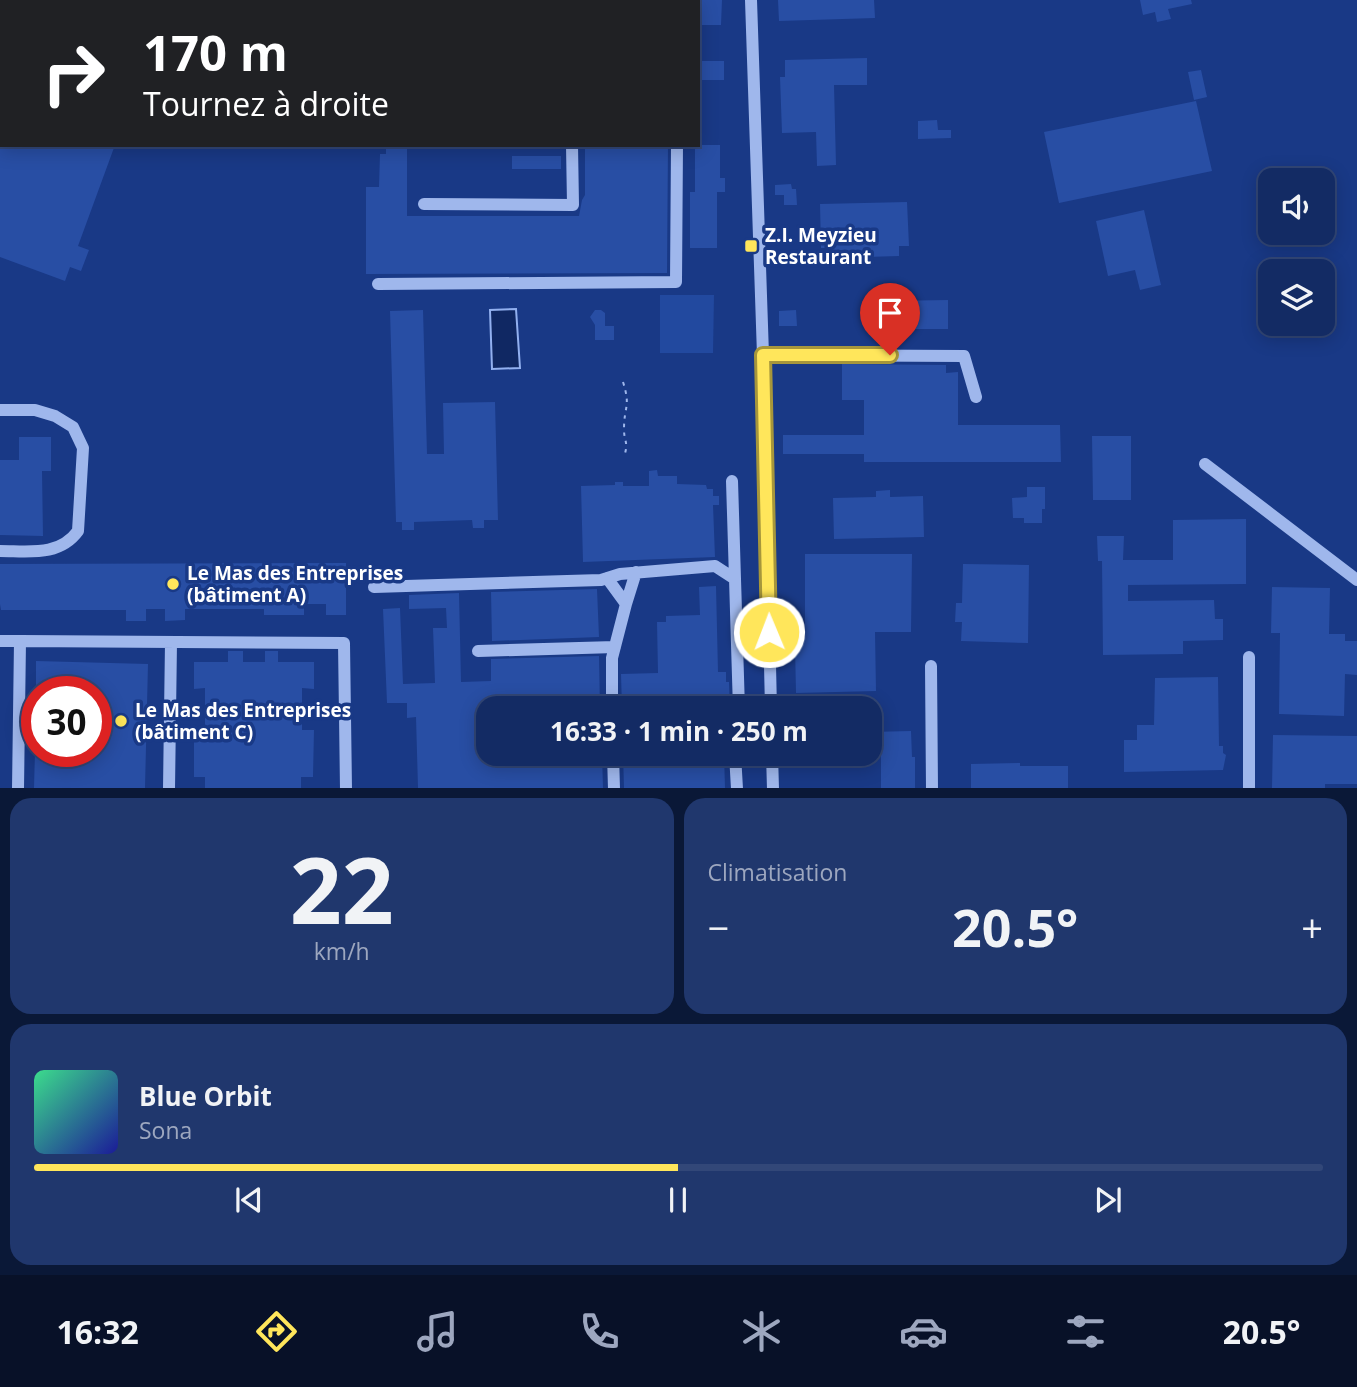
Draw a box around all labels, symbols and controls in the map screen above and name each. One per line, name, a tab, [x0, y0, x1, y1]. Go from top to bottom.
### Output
text: 170 m	[143, 19, 288, 85]
icon: right	[28, 28, 119, 119]
text: Tournez à droite	[143, 82, 389, 125]
map controls	[1258, 168, 1335, 336]
button: sound	[1258, 168, 1335, 245]
place label: Z.I. Meyzieu Restaurant	[765, 222, 877, 270]
marker: Z.I. Meyzieu Restaurant	[743, 238, 759, 254]
button: layers	[1258, 259, 1335, 336]
pin	[860, 283, 920, 355]
icon: arrive	[871, 294, 909, 332]
place label: Le Mas des Entreprises (bâtiment A)	[187, 560, 403, 608]
marker: Le Mas des Entreprises (bâtiment A)	[165, 576, 181, 592]
position arrow	[732, 595, 806, 669]
speed limit sign: 30	[21, 676, 112, 767]
place label: Le Mas des Entreprises (bâtiment C)	[135, 697, 351, 745]
marker: Le Mas des Entreprises (bâtiment C)	[113, 713, 129, 729]
text: 16:33 · 1 min · 250 m	[550, 713, 808, 749]
text: 22	[290, 827, 394, 951]
text: Climatisation	[708, 856, 847, 888]
text: 20.5°	[952, 891, 1078, 962]
text: −	[708, 901, 729, 953]
text: +	[1301, 901, 1323, 953]
text: km/h	[314, 935, 370, 967]
text: Blue Orbit	[139, 1078, 272, 1114]
text: Sona	[139, 1114, 192, 1146]
icon: previous	[230, 1181, 268, 1219]
icon: pause	[659, 1181, 697, 1219]
icon: next	[1089, 1181, 1127, 1219]
icon: directions	[252, 1307, 301, 1356]
icon: music	[413, 1307, 462, 1356]
icon: phone	[575, 1307, 624, 1356]
icon: climate	[737, 1307, 786, 1356]
icon: car	[899, 1307, 948, 1356]
icon: filters	[1061, 1307, 1110, 1356]
text: 16:32	[56, 1310, 139, 1353]
text: 20.5°	[1223, 1310, 1300, 1353]

